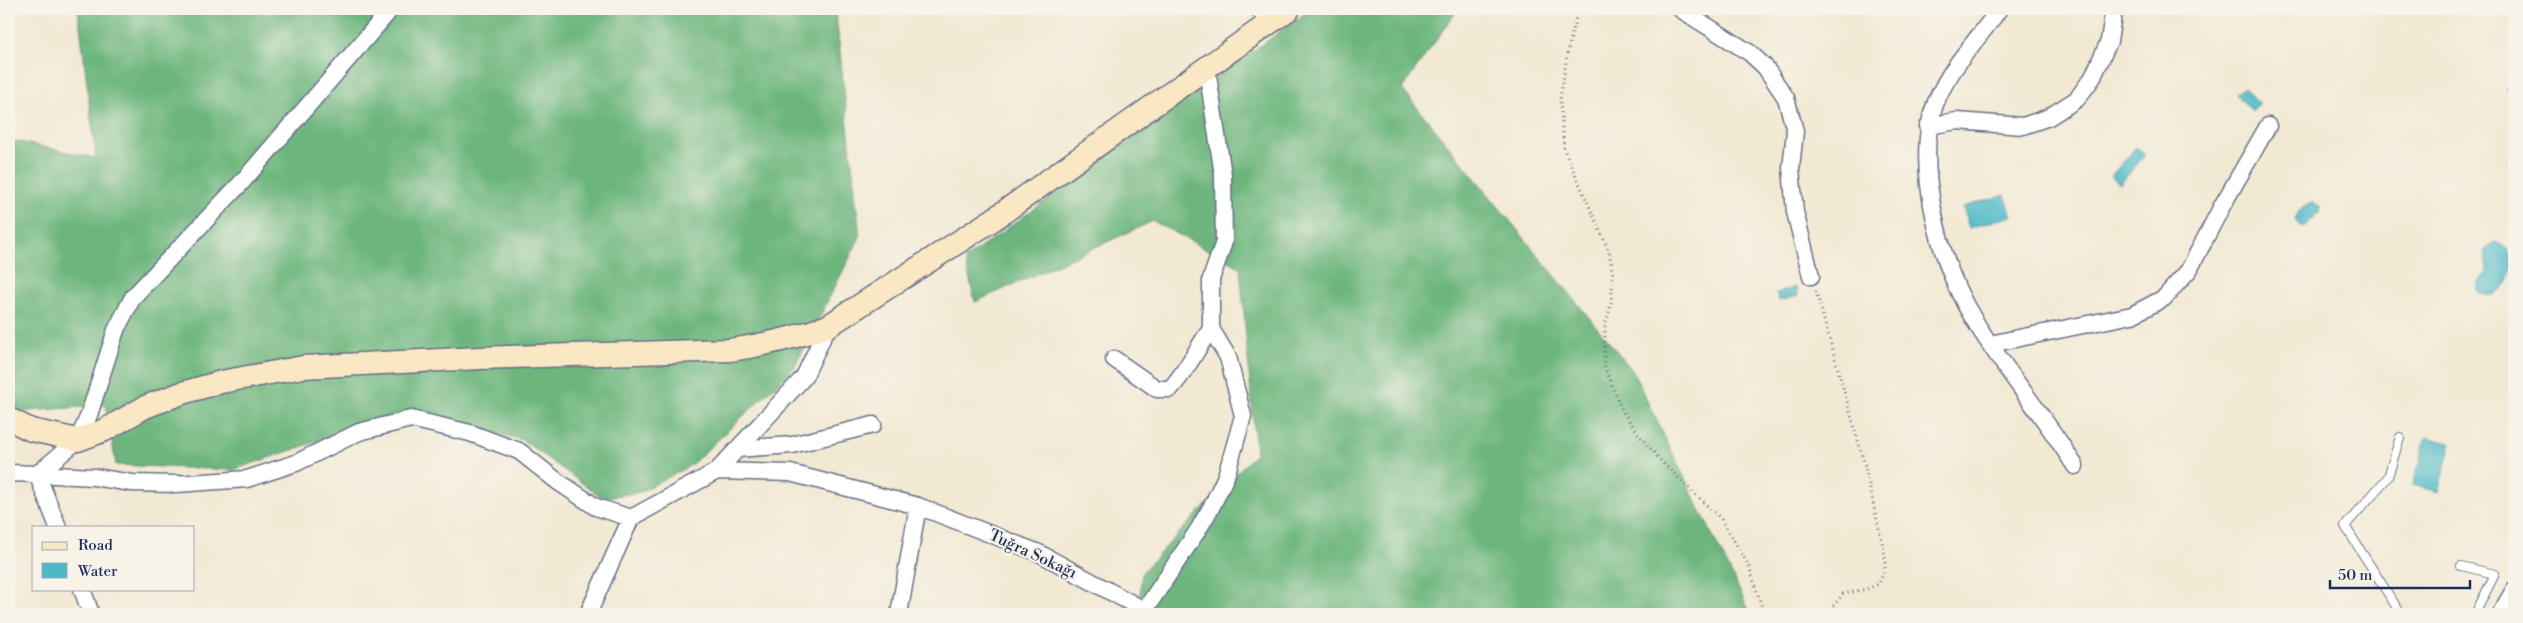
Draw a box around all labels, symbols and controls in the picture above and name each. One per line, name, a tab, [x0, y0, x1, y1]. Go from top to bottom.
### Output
street label: Tuğra Sokağı	[986, 525, 1080, 583]
legend	[32, 526, 195, 590]
text: Road	[78, 536, 113, 555]
scale bar	[2330, 558, 2470, 590]
text: Water	[77, 562, 118, 581]
text: 50 m	[2338, 566, 2372, 585]

